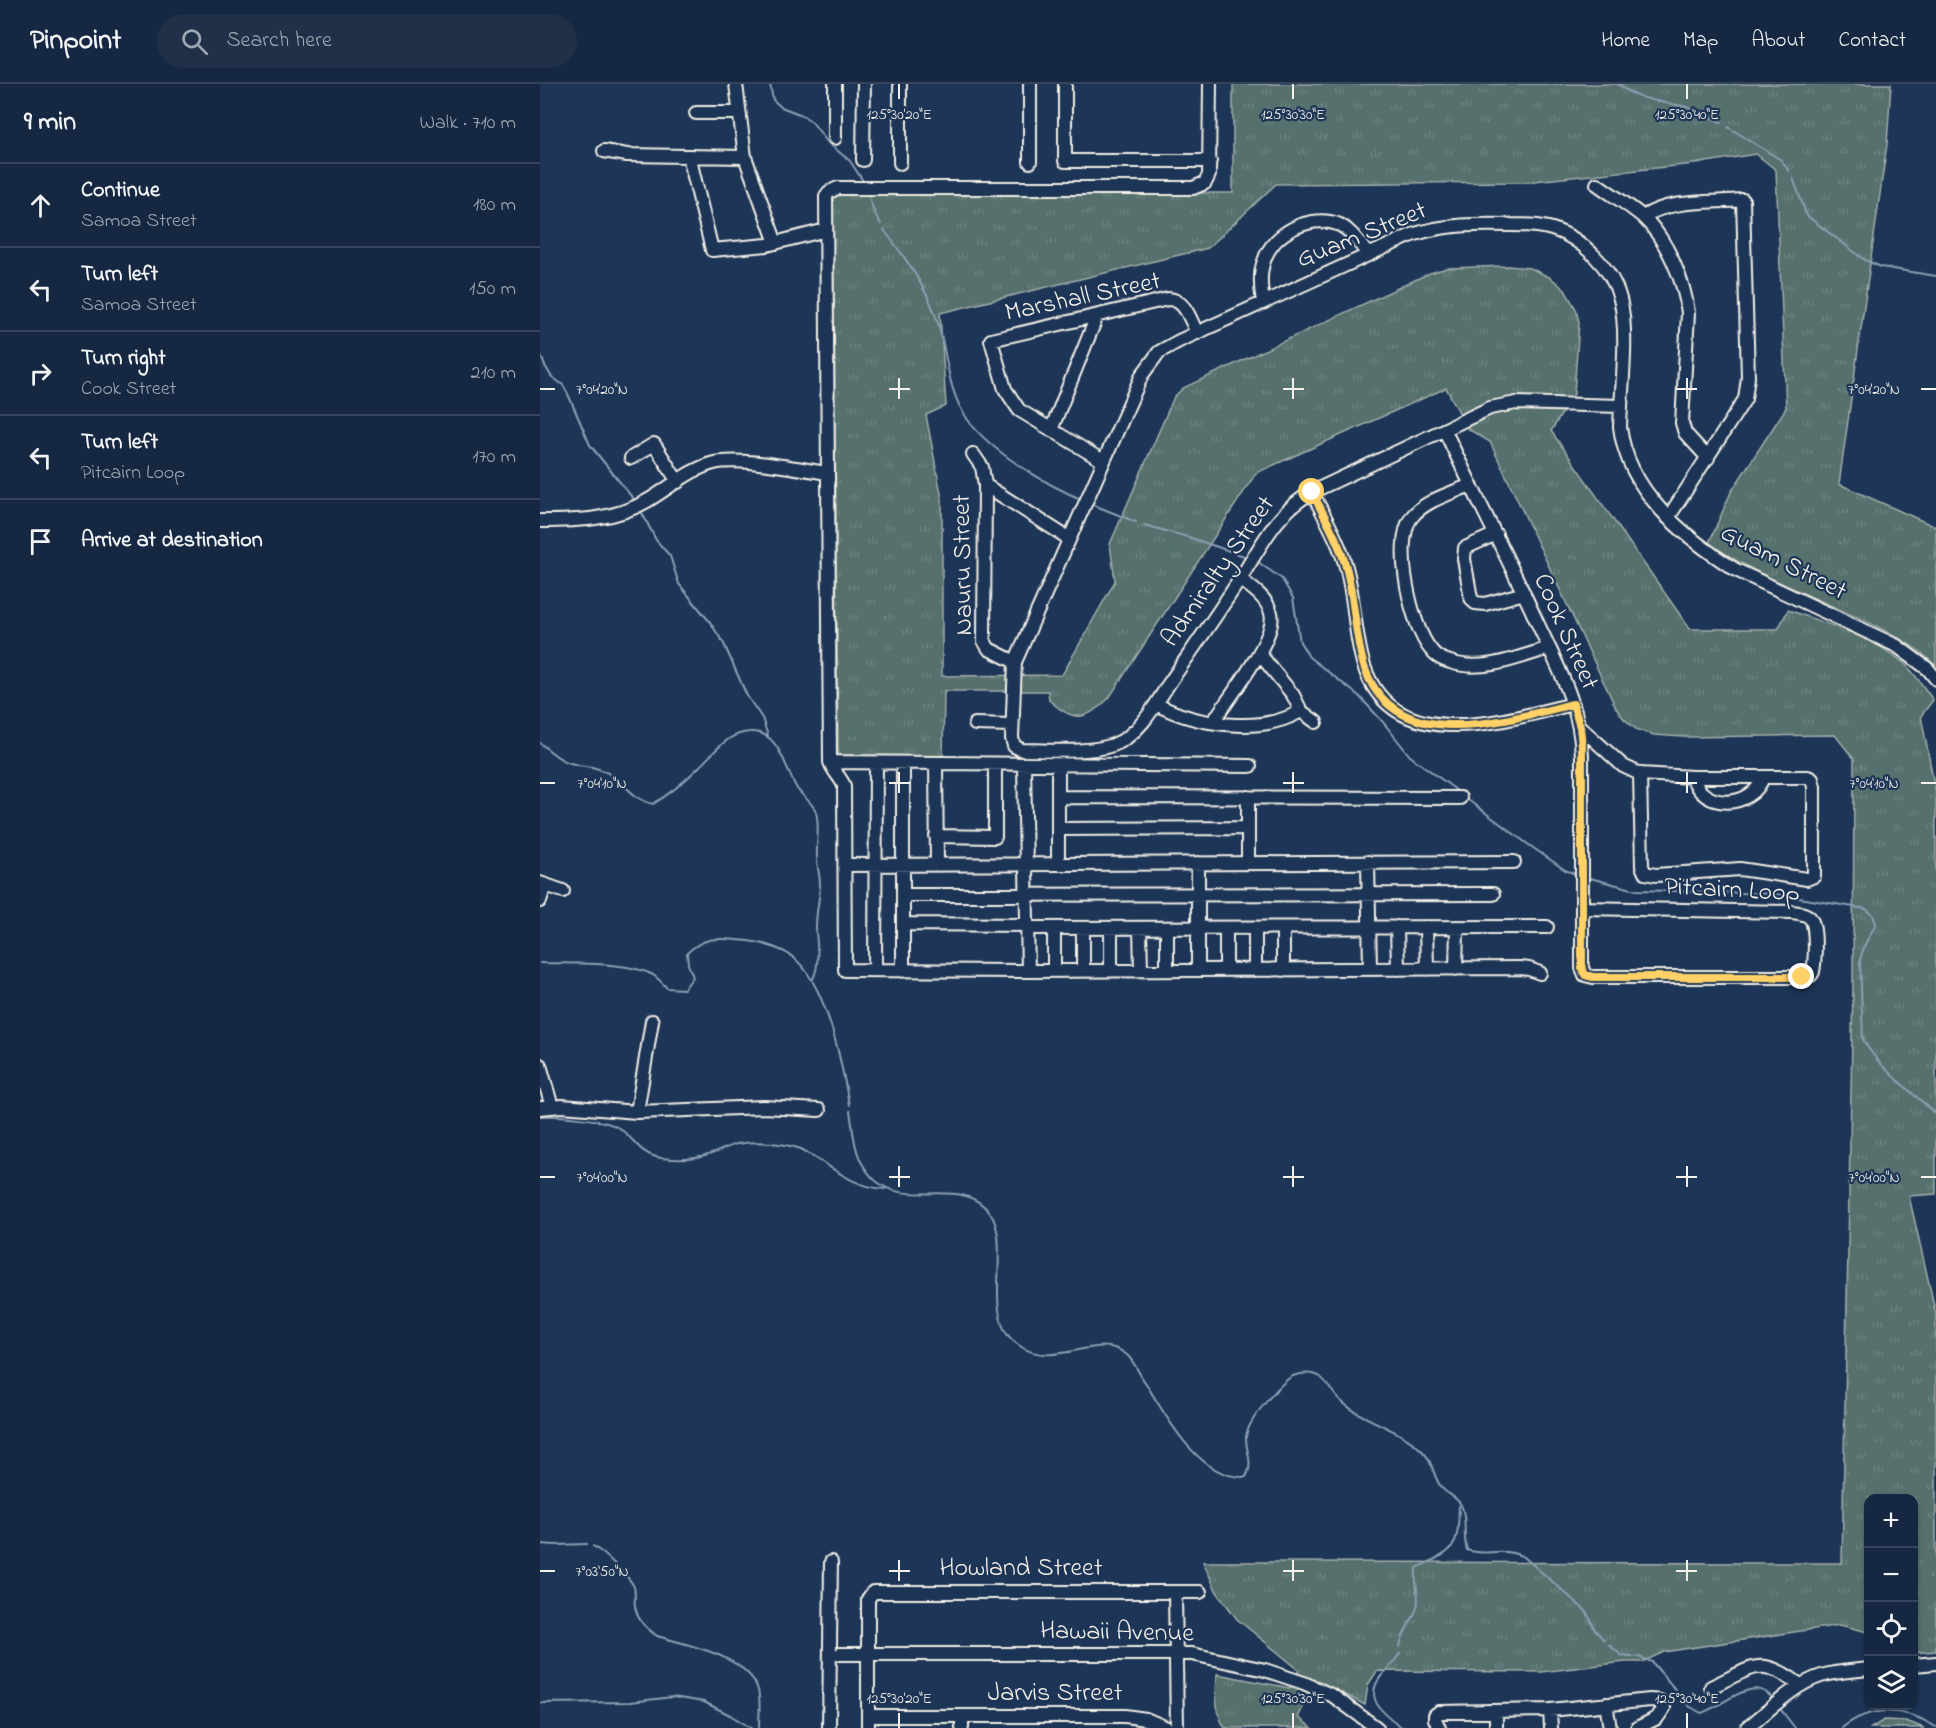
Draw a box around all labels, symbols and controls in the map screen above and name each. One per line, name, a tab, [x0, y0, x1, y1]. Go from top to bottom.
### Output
search box	[157, 14, 577, 68]
text: Pinpoint	[30, 21, 121, 62]
icon: search	[178, 25, 211, 58]
text: Search here	[226, 25, 332, 57]
text: Home	[1601, 26, 1650, 56]
text: Map	[1683, 26, 1718, 56]
text: About	[1751, 26, 1805, 56]
text: Contact	[1838, 26, 1906, 56]
text: 9 min	[24, 104, 76, 142]
text: 125°30'20"E	[866, 104, 932, 126]
text: 125°30'30"E	[1261, 104, 1325, 126]
text: 125°30'40"E	[1655, 104, 1719, 126]
text: Walk · 710 m	[420, 109, 516, 138]
text: Continue	[81, 175, 160, 207]
icon: ahead	[24, 189, 57, 222]
text: 180 m	[473, 191, 516, 220]
street label: Guam Street	[1291, 193, 1433, 279]
text: Samoa Street	[81, 207, 197, 236]
text: Turn left	[81, 259, 158, 291]
street label: Marshall Street	[1002, 263, 1165, 333]
icon: left	[24, 273, 57, 306]
text: 150 m	[469, 275, 516, 304]
text: Samoa Street	[81, 291, 197, 320]
text: Turn right	[81, 343, 166, 375]
icon: right	[24, 357, 57, 390]
text: 210 m	[471, 359, 516, 388]
text: Cook Street	[81, 375, 176, 404]
text: 7°04'20"N	[576, 379, 628, 401]
text: 7°04'20"N	[1848, 379, 1900, 401]
text: Turn left	[81, 427, 158, 459]
icon: left	[24, 441, 57, 474]
text: 170 m	[472, 443, 516, 472]
text: Pitcairn Loop	[81, 459, 185, 488]
route start	[1298, 478, 1324, 504]
street label: Admiralty Street	[1153, 488, 1286, 655]
street label: Nauru Street	[944, 494, 984, 636]
street label: Guam Street	[1713, 515, 1853, 611]
icon: arrive	[24, 525, 57, 558]
text: Arrive at destination	[81, 525, 263, 557]
street label: Cook Street	[1522, 568, 1608, 697]
text: 7°04'10"N	[577, 773, 627, 795]
text: 7°04'10"N	[1849, 773, 1899, 795]
street label: Pitcairn Loop	[1663, 868, 1801, 914]
route end	[1788, 963, 1814, 989]
text: 7°04'00"N	[576, 1167, 628, 1189]
text: 7°04'00"N	[1848, 1167, 1900, 1189]
map controls	[1864, 1494, 1918, 1710]
button: +	[1864, 1494, 1918, 1548]
button: −	[1864, 1548, 1918, 1602]
street label: Howland Street	[939, 1550, 1103, 1588]
text: 7°03'50"N	[575, 1561, 629, 1583]
button: locate	[1864, 1602, 1918, 1656]
street label: Hawaii Avenue	[1040, 1613, 1195, 1653]
button: layers	[1864, 1656, 1918, 1710]
street label: Jarvis Street	[988, 1675, 1123, 1713]
text: 125°30'20"E	[866, 1688, 932, 1710]
text: 125°30'30"E	[1261, 1688, 1325, 1710]
text: 125°30'40"E	[1655, 1688, 1719, 1710]

